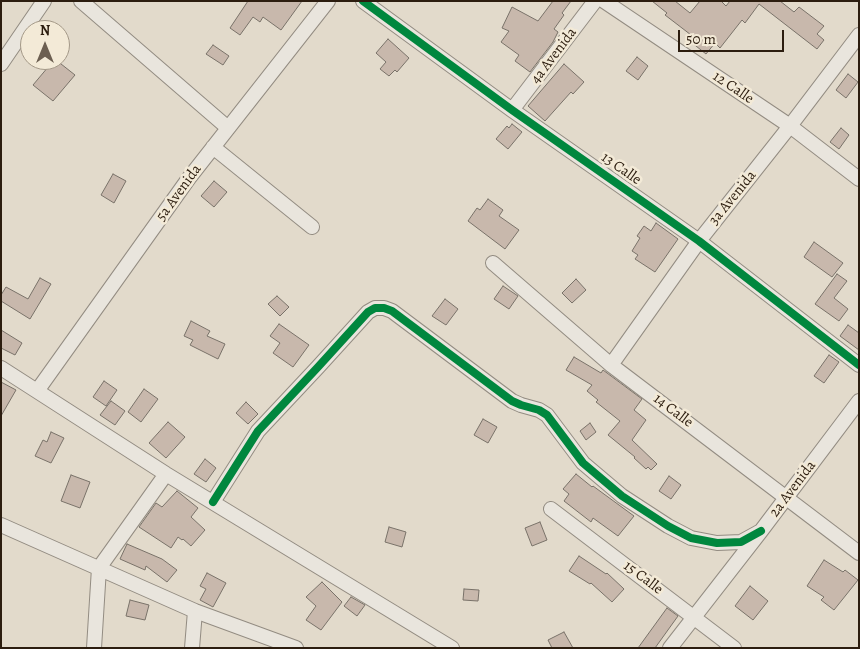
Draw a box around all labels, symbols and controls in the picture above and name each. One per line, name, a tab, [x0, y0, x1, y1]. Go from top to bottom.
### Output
north arrow	[20, 20, 70, 70]
scale bar	[680, 20, 786, 52]
text: N	[40, 21, 50, 40]
street label: 4a Avenida	[527, 24, 581, 88]
text: 50 m	[686, 29, 716, 49]
street label: 12 Calle	[709, 68, 757, 108]
street label: 13 Calle	[598, 149, 644, 189]
street label: 5a Avenida	[152, 161, 206, 225]
street label: 3a Avenida	[705, 167, 761, 229]
street label: 14 Calle	[649, 390, 697, 432]
street label: 2a Avenida	[766, 457, 820, 521]
street label: 15 Calle	[620, 557, 666, 599]

